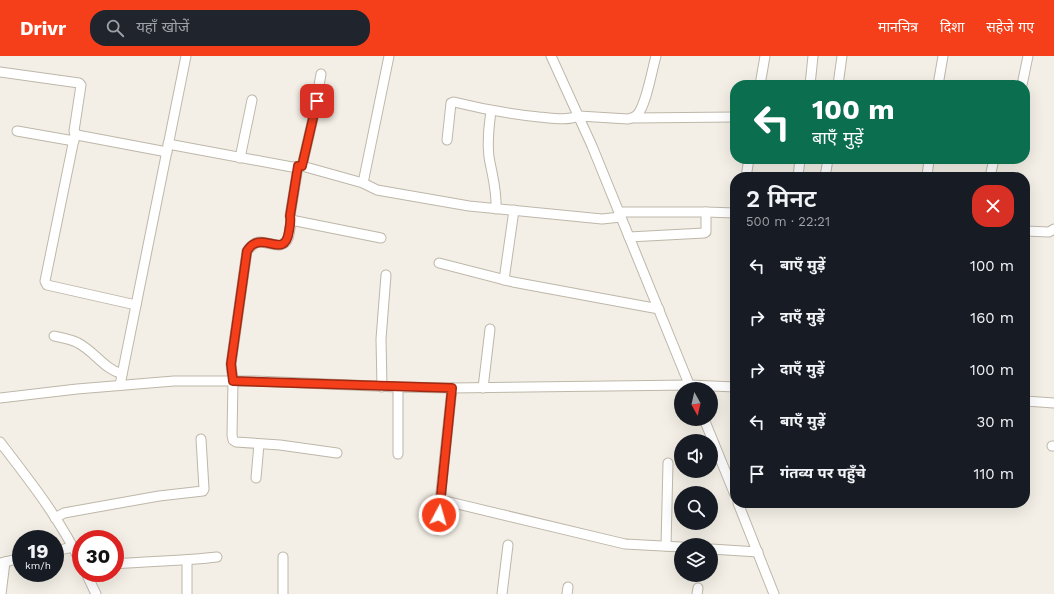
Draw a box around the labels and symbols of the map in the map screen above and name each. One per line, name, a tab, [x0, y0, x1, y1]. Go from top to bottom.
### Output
pin	[300, 84, 334, 118]
north arrow	[674, 382, 718, 426]
position arrow	[418, 494, 460, 536]
speed limit sign: 30	[72, 530, 124, 582]

